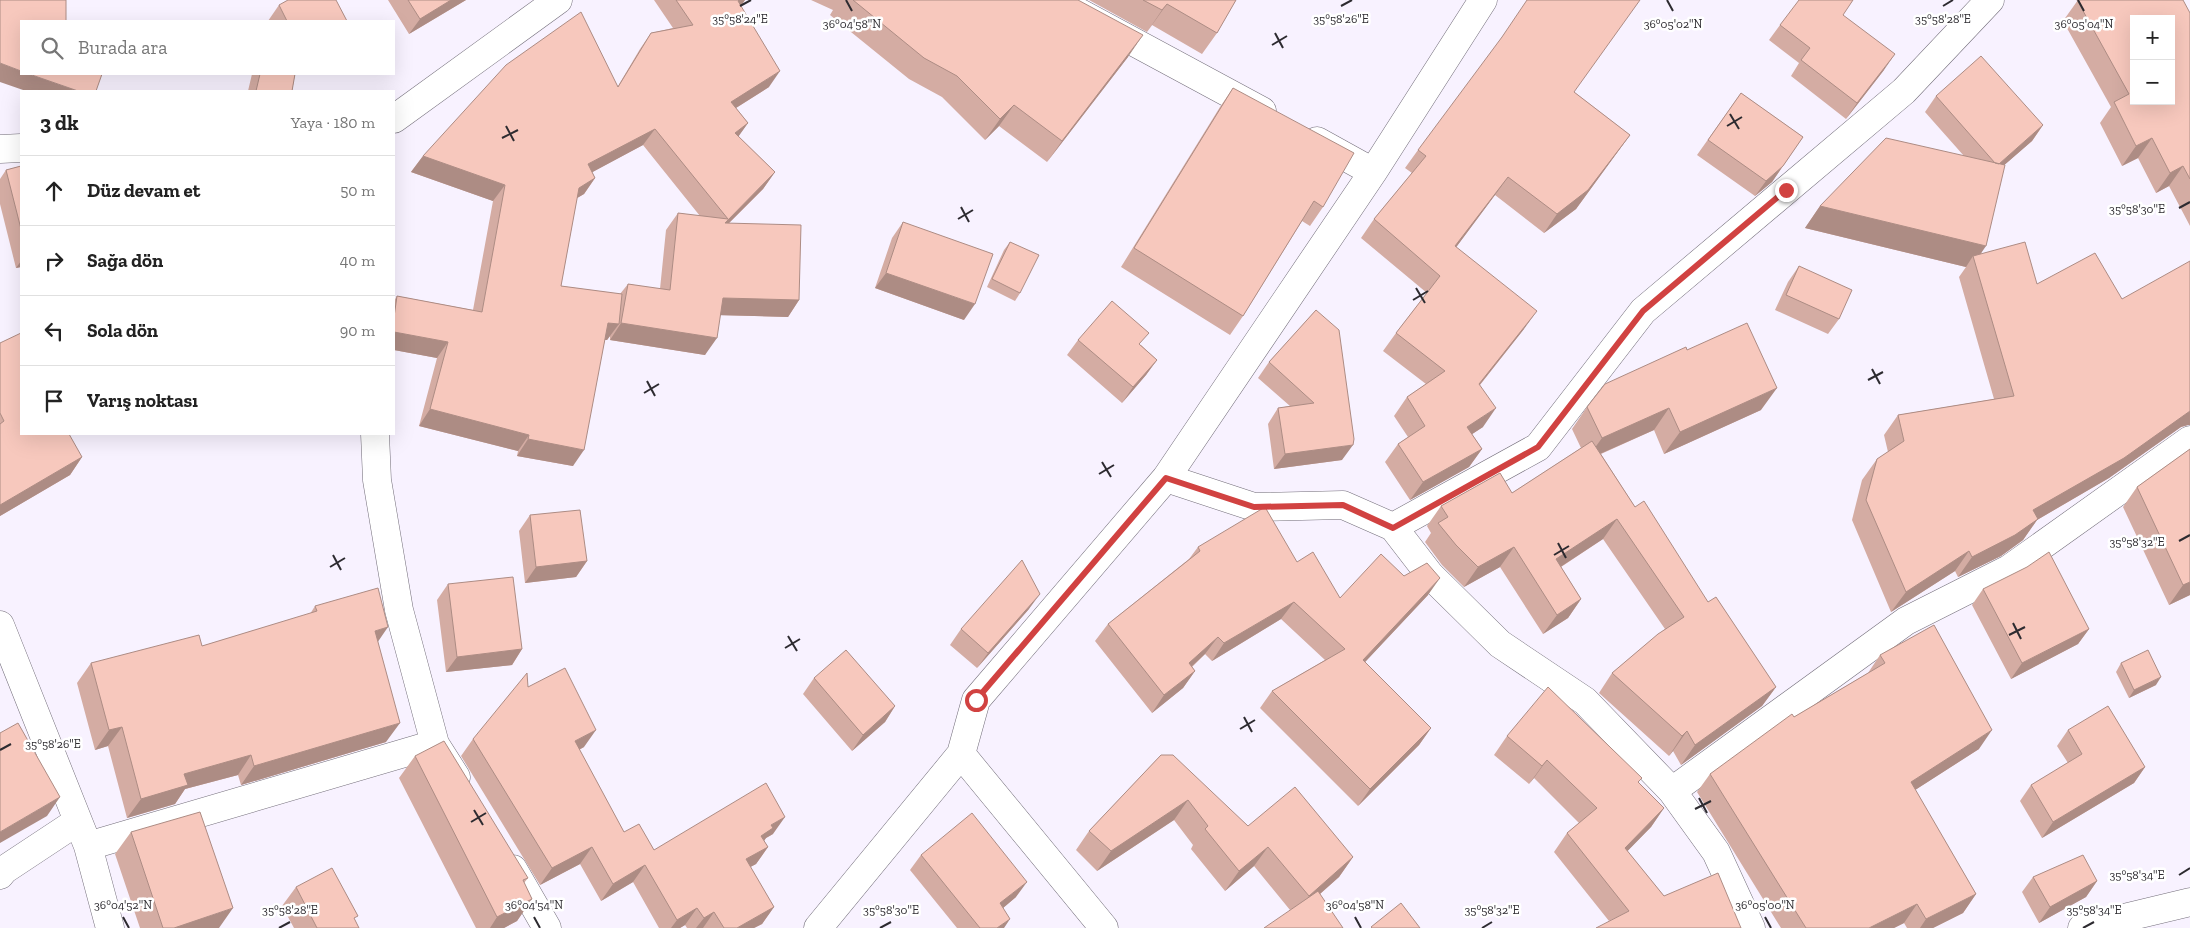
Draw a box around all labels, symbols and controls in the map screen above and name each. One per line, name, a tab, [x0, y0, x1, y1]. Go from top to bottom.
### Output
text: 35°58'24"E	[712, 12, 768, 26]
text: 35°58'26"E	[1313, 12, 1369, 26]
text: 35°58'28"E	[1915, 12, 1971, 26]
map controls	[2130, 15, 2175, 105]
button: +	[2130, 15, 2175, 60]
text: 36°04'58"N	[823, 17, 881, 31]
text: 36°05'02"N	[1644, 17, 1703, 31]
text: 36°05'04"N	[2055, 17, 2114, 31]
search box	[20, 20, 395, 75]
icon: search	[38, 34, 66, 62]
text: Burada ara	[78, 36, 168, 59]
button: −	[2130, 60, 2175, 105]
text: 3 dk	[40, 110, 79, 135]
text: Yaya · 180 m	[291, 113, 375, 132]
icon: ahead	[40, 177, 68, 205]
text: Düz devam et	[87, 179, 200, 202]
route end	[1775, 179, 1798, 202]
text: 50 m	[340, 181, 375, 200]
text: 35°58'30"E	[2109, 202, 2165, 216]
icon: right	[40, 247, 68, 275]
text: Sağa dön	[87, 249, 163, 272]
text: 40 m	[340, 251, 375, 270]
icon: left	[40, 317, 68, 345]
text: Sola dön	[87, 319, 158, 342]
text: 90 m	[340, 321, 375, 340]
icon: arrive	[40, 387, 68, 415]
text: Varış noktası	[87, 389, 198, 412]
text: 35°58'32"E	[2109, 535, 2165, 549]
route start	[965, 689, 988, 712]
text: 35°58'26"E	[25, 737, 81, 751]
text: 35°58'34"E	[2109, 868, 2165, 882]
text: 36°04'52"N	[94, 898, 152, 912]
text: 36°04'54"N	[505, 898, 563, 912]
text: 36°04'58"N	[1326, 898, 1384, 912]
text: 36°05'00"N	[1735, 898, 1795, 912]
text: 35°58'28"E	[262, 903, 318, 917]
text: 35°58'30"E	[863, 903, 919, 917]
text: 35°58'32"E	[1464, 903, 1520, 917]
text: 35°58'34"E	[2066, 903, 2122, 917]

